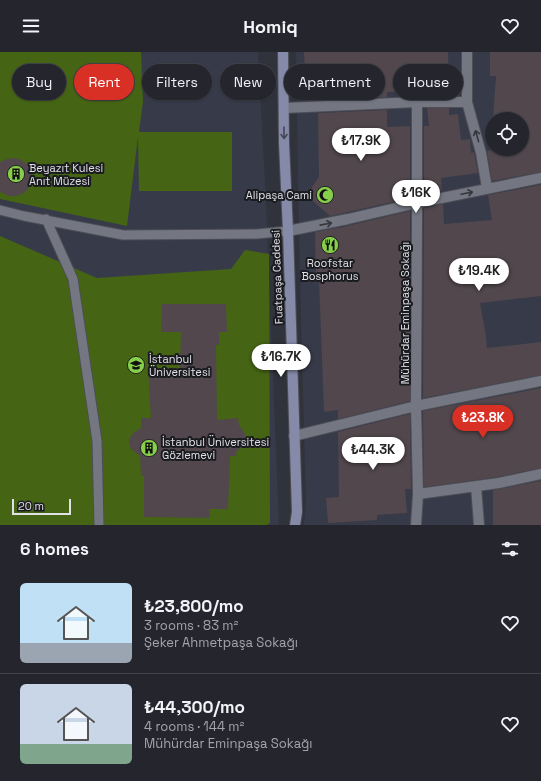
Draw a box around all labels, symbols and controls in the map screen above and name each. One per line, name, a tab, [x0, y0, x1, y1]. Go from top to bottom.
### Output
icon: menu	[20, 15, 42, 37]
text: Homiq	[243, 15, 298, 38]
icon: heart	[499, 15, 521, 37]
chip: Buy	[12, 64, 66, 100]
chip: Rent	[74, 64, 134, 100]
chip: Filters	[142, 64, 212, 100]
chip: New	[220, 64, 276, 100]
chip: Apartment	[284, 64, 385, 100]
chip: House	[393, 64, 463, 100]
map controls	[485, 112, 529, 156]
button: locate	[485, 112, 529, 156]
one-way arrow	[280, 126, 288, 139]
pin: ₺17.9K	[328, 128, 394, 162]
one-way arrow	[473, 130, 480, 143]
text: ₺17.9K	[341, 132, 381, 149]
place label: Beyazıt Kulesi Anıt Müzesi	[29, 161, 103, 188]
building icon: Beyazıt Kulesi Anıt Müzesi	[6, 164, 26, 184]
pin: ₺16K	[392, 180, 440, 214]
text: ₺16K	[401, 184, 431, 201]
mosque icon: Alipaşa Cami	[315, 185, 335, 205]
place label: Alipaşa Cami	[246, 188, 312, 202]
one-way arrow	[460, 188, 473, 196]
one-way arrow	[319, 219, 332, 227]
street label: Fuatpaşa Caddesi	[268, 229, 286, 324]
restaurant icon: Roofstar Bosphorus	[320, 235, 340, 255]
street label: Mühürdar Eminpaşa Sokağı	[398, 242, 412, 384]
place label: Roofstar Bosphorus	[301, 256, 359, 283]
pin: ₺19.4K	[446, 258, 512, 292]
text: ₺19.4K	[458, 262, 500, 279]
pin: ₺16.7K	[248, 344, 314, 378]
text: ₺16.7K	[261, 348, 301, 365]
place label: İstanbul Üniversitesi	[149, 352, 211, 379]
school or university icon: İstanbul Üniversitesi	[126, 355, 146, 375]
pin: ₺23.8K	[450, 405, 516, 439]
text: ₺23.8K	[461, 409, 505, 426]
place label: İstanbul Üniversitesi Gözlemevi	[162, 434, 269, 462]
pin: ₺44.3K	[340, 437, 406, 471]
building icon: İstanbul Üniversitesi Gözlemevi	[139, 438, 159, 458]
text: ₺44.3K	[351, 441, 395, 458]
scale bar	[12, 497, 71, 516]
text: 20 m	[18, 499, 44, 513]
text: 6 homes	[20, 538, 89, 560]
icon: filters	[499, 538, 521, 560]
text: ₺23,800/mo	[144, 595, 244, 617]
icon: home	[52, 599, 100, 647]
icon: heart	[499, 612, 521, 634]
text: 3 rooms · 83 m²	[144, 617, 238, 634]
text: Şeker Ahmetpaşa Sokağı	[144, 634, 298, 651]
text: ₺44,300/mo	[144, 696, 245, 718]
icon: home	[52, 700, 100, 748]
icon: heart	[499, 713, 521, 735]
text: 4 rooms · 144 m²	[144, 718, 244, 735]
text: Mühürdar Eminpaşa Sokağı	[144, 735, 313, 752]

